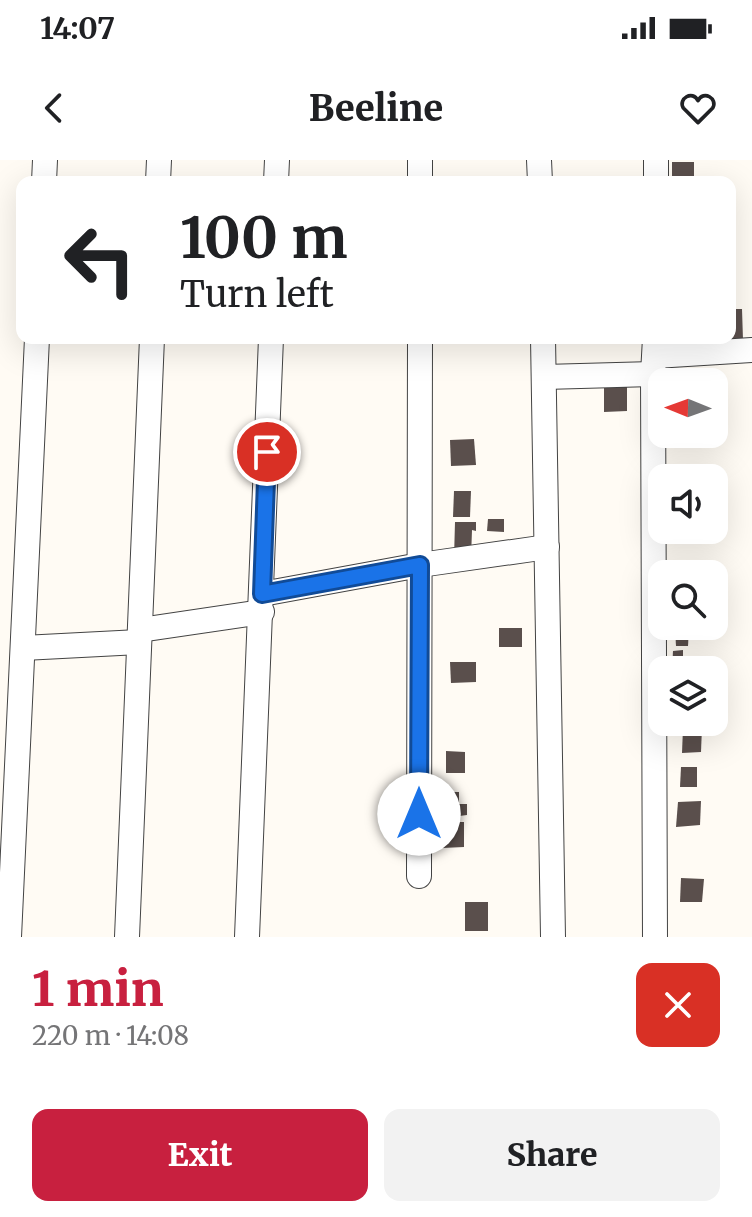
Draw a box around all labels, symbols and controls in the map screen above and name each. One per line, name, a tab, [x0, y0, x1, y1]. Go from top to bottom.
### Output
text: 14:07	[40, 9, 115, 47]
icon: back	[32, 86, 76, 130]
text: Beeline	[309, 86, 443, 131]
icon: heart	[676, 86, 720, 130]
text: 100 m	[180, 203, 348, 273]
icon: left	[48, 208, 152, 312]
text: Turn left	[180, 272, 334, 317]
north arrow	[648, 368, 728, 448]
map controls	[648, 368, 728, 736]
pin	[233, 418, 301, 486]
icon: arrive	[245, 430, 289, 474]
button: sound	[648, 464, 728, 544]
button: search	[648, 560, 728, 640]
button: layers	[648, 656, 728, 736]
position arrow	[377, 772, 461, 856]
text: 1 min	[32, 959, 164, 1019]
button: close	[636, 963, 720, 1047]
text: 220 m · 14:08	[32, 1019, 189, 1052]
button: Exit	[32, 1109, 368, 1201]
button: Share	[384, 1109, 720, 1201]

